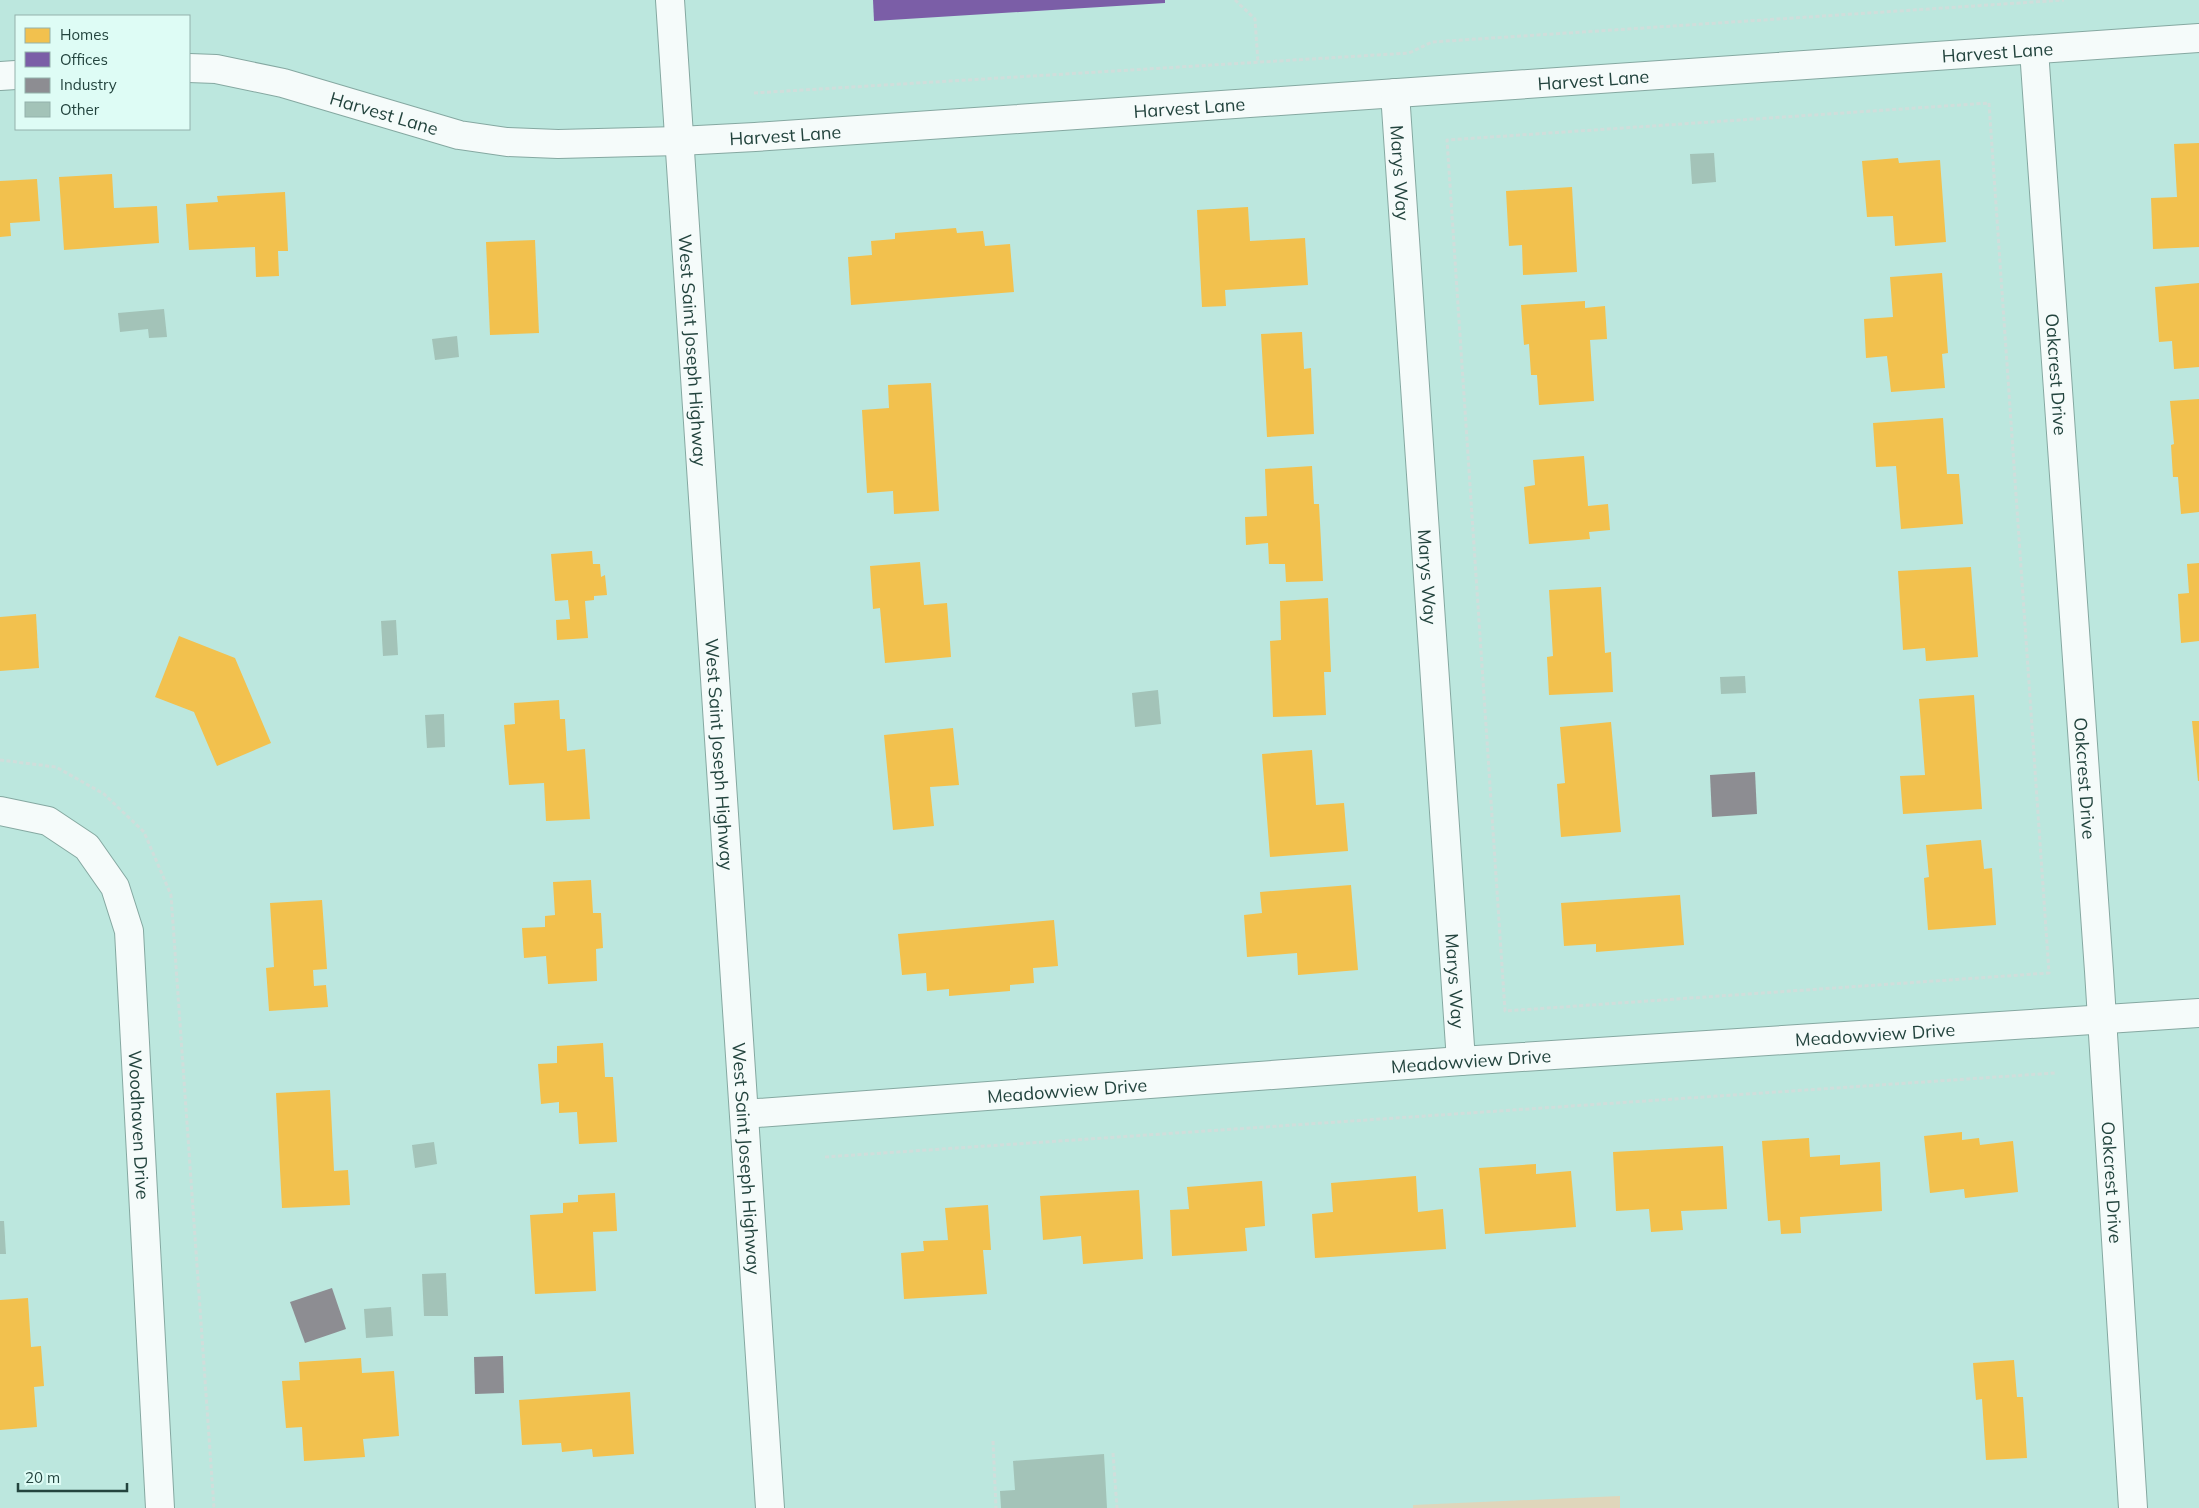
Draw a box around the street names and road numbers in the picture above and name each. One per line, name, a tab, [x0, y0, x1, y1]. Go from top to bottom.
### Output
street label: Harvest Lane	[1941, 37, 2054, 67]
street label: Harvest Lane	[1537, 64, 1650, 95]
street label: Harvest Lane	[327, 86, 441, 140]
street label: Harvest Lane	[1133, 92, 1246, 123]
street label: Harvest Lane	[729, 120, 842, 150]
street label: Marys Way	[1386, 124, 1415, 222]
street label: West Saint Joseph Highway	[674, 233, 712, 468]
street label: Oakcrest Drive	[2041, 312, 2073, 436]
street label: Marys Way	[1413, 528, 1443, 626]
street label: West Saint Joseph Highway	[701, 637, 739, 872]
street label: Oakcrest Drive	[2070, 716, 2101, 840]
street label: Marys Way	[1441, 932, 1470, 1030]
street label: Meadowview Drive	[1794, 1017, 1956, 1051]
street label: West Saint Joseph Highway	[728, 1042, 766, 1276]
street label: Meadowview Drive	[1390, 1044, 1552, 1078]
street label: Woodhaven Drive	[124, 1049, 155, 1200]
street label: Meadowview Drive	[986, 1073, 1148, 1107]
street label: Oakcrest Drive	[2097, 1121, 2128, 1244]

